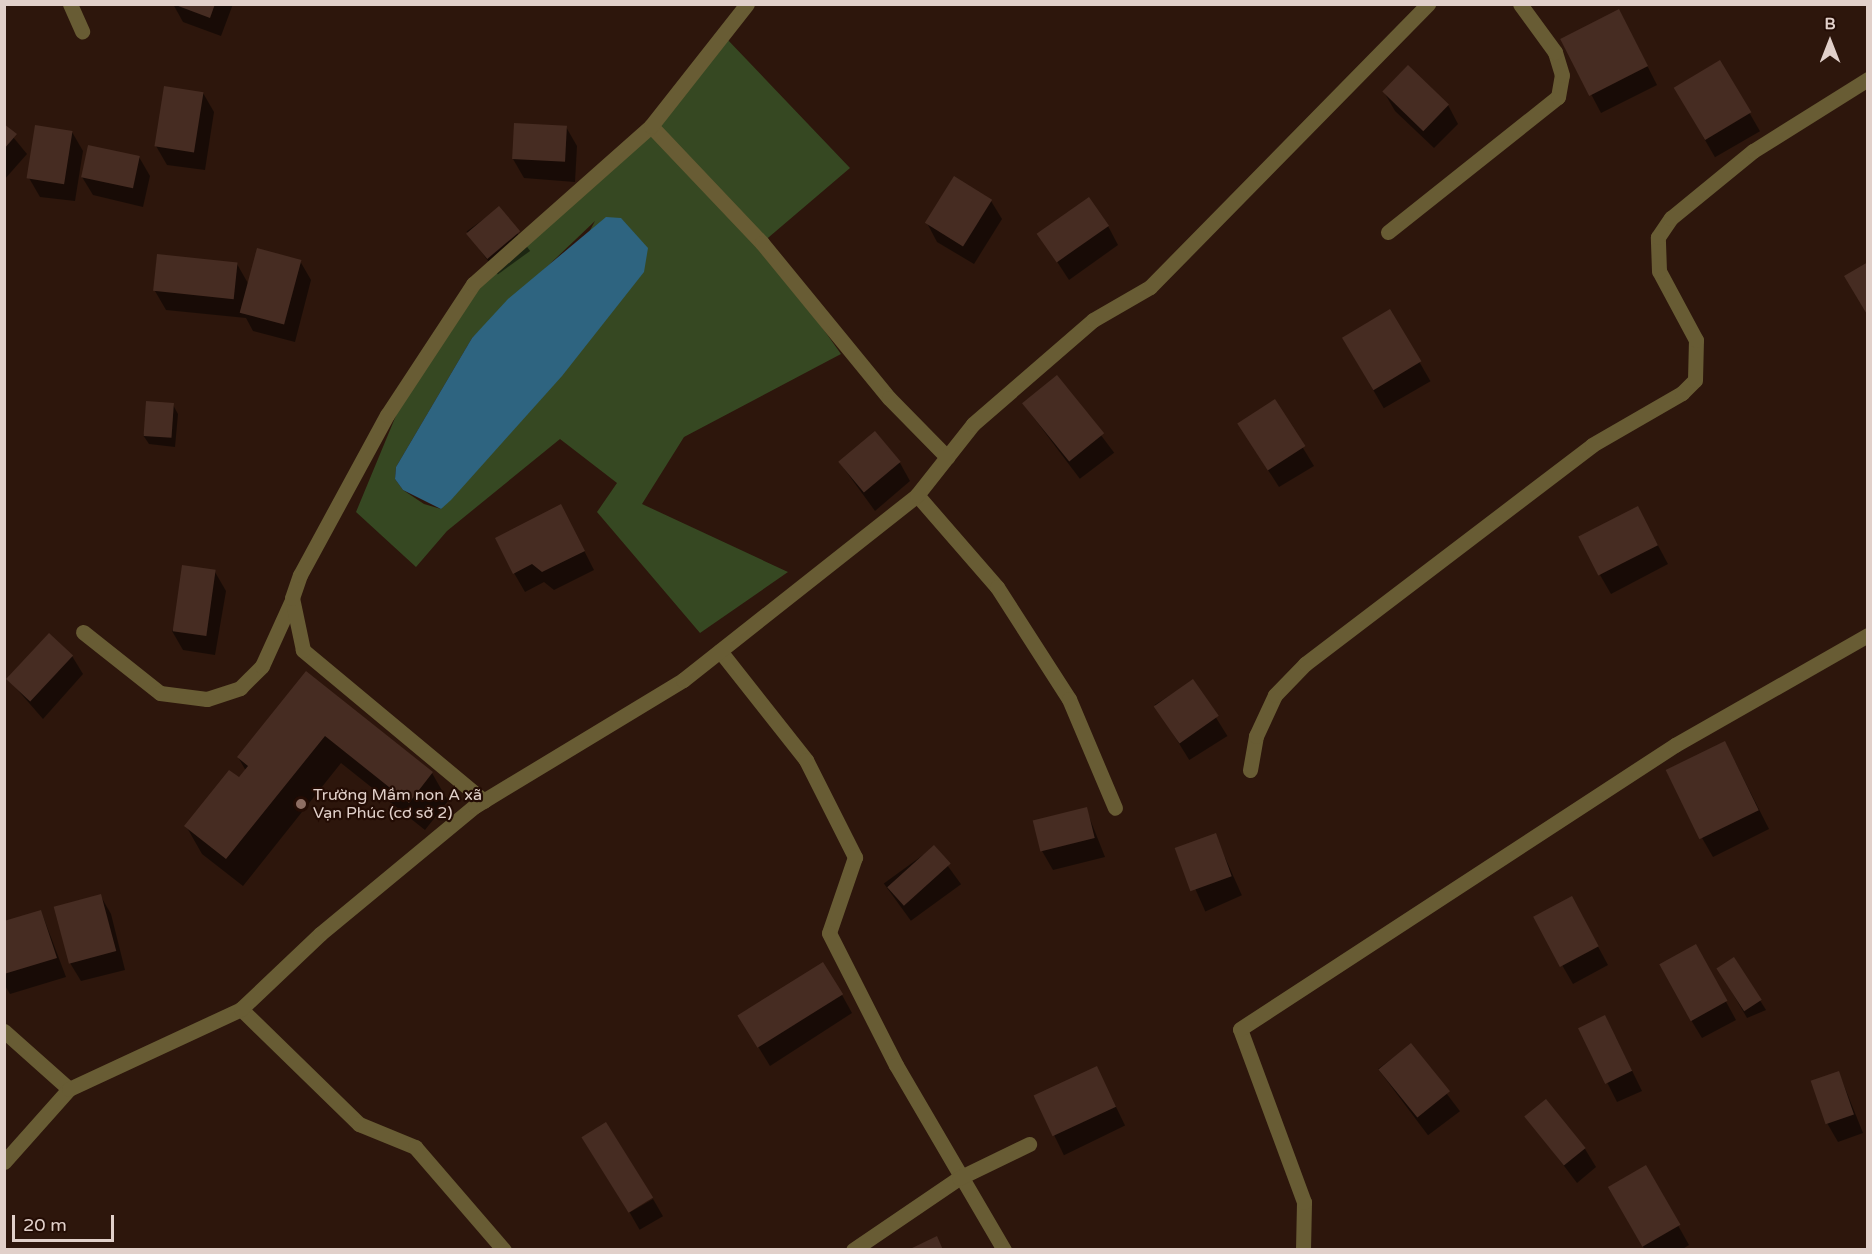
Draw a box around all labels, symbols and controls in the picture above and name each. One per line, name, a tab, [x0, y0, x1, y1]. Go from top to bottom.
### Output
north arrow	[1800, 12, 1860, 72]
text: B	[1824, 14, 1836, 34]
place label: Trường Mầm non A xã Vạn Phúc (cơ sở 2)	[313, 785, 482, 823]
marker: Trường Mầm non A xã Vạn Phúc (cơ sở 2)	[294, 797, 308, 811]
scale bar	[15, 1203, 117, 1241]
text: 20 m	[23, 1214, 67, 1236]

